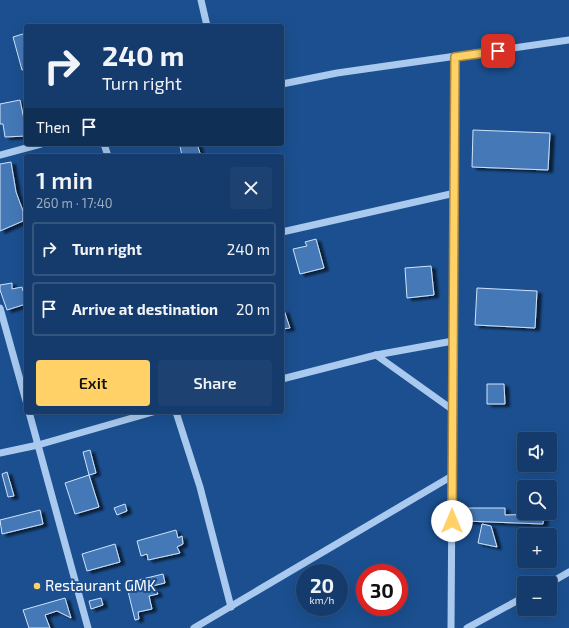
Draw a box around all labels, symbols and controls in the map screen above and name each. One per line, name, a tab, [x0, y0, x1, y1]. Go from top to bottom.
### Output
pin	[481, 34, 515, 68]
text: 240 m	[102, 38, 185, 72]
icon: right	[36, 40, 88, 92]
icon: arrive	[487, 40, 509, 62]
text: Turn right	[102, 72, 182, 94]
icon: arrive	[78, 116, 100, 138]
text: Then	[36, 118, 70, 136]
text: 1 min	[36, 165, 93, 194]
button: close	[230, 167, 272, 209]
text: 260 m · 17:40	[36, 195, 112, 211]
icon: right	[38, 238, 60, 260]
text: Turn right	[72, 240, 142, 258]
text: 240 m	[227, 240, 270, 258]
icon: arrive	[38, 298, 60, 320]
text: Arrive at destination	[72, 300, 218, 318]
text: 20 m	[236, 300, 270, 318]
button: Exit	[36, 360, 150, 406]
button: Share	[158, 360, 272, 406]
map controls	[517, 432, 557, 616]
button: sound	[517, 432, 557, 472]
button: search	[517, 480, 557, 520]
position arrow	[431, 500, 473, 542]
button: +	[517, 528, 557, 568]
speed limit sign: 30	[356, 564, 408, 616]
text: 20	[310, 573, 334, 597]
place label: Restaurant GMK	[45, 576, 156, 594]
button: −	[517, 576, 557, 616]
marker: Restaurant GMK	[32, 581, 42, 591]
text: km/h	[310, 594, 334, 606]

